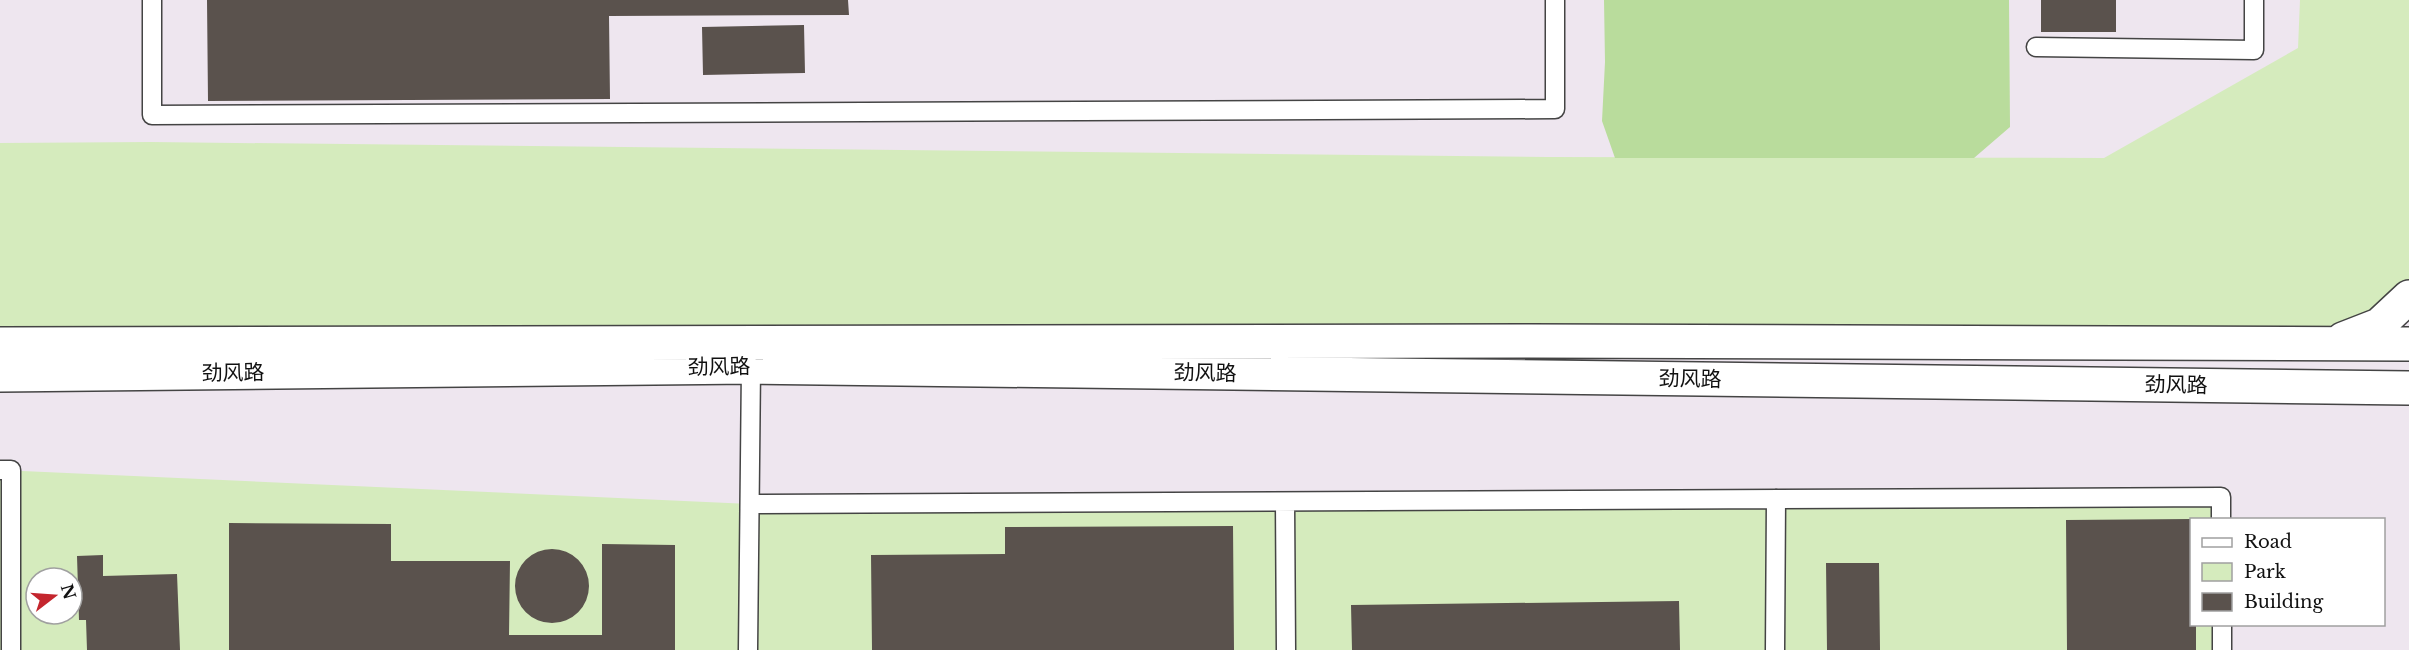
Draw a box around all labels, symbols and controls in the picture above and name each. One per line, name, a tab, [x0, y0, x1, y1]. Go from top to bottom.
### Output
street label: 劲风路	[687, 353, 751, 381]
street label: 劲风路	[201, 359, 265, 387]
street label: 劲风路	[1173, 359, 1237, 387]
street label: 劲风路	[1658, 365, 1722, 393]
street label: 劲风路	[2144, 371, 2208, 399]
legend	[2190, 518, 2385, 626]
text: Road	[2244, 531, 2292, 553]
text: Park	[2244, 561, 2286, 583]
north arrow	[24, 566, 84, 626]
text: N	[57, 581, 80, 602]
text: Building	[2244, 591, 2323, 613]

